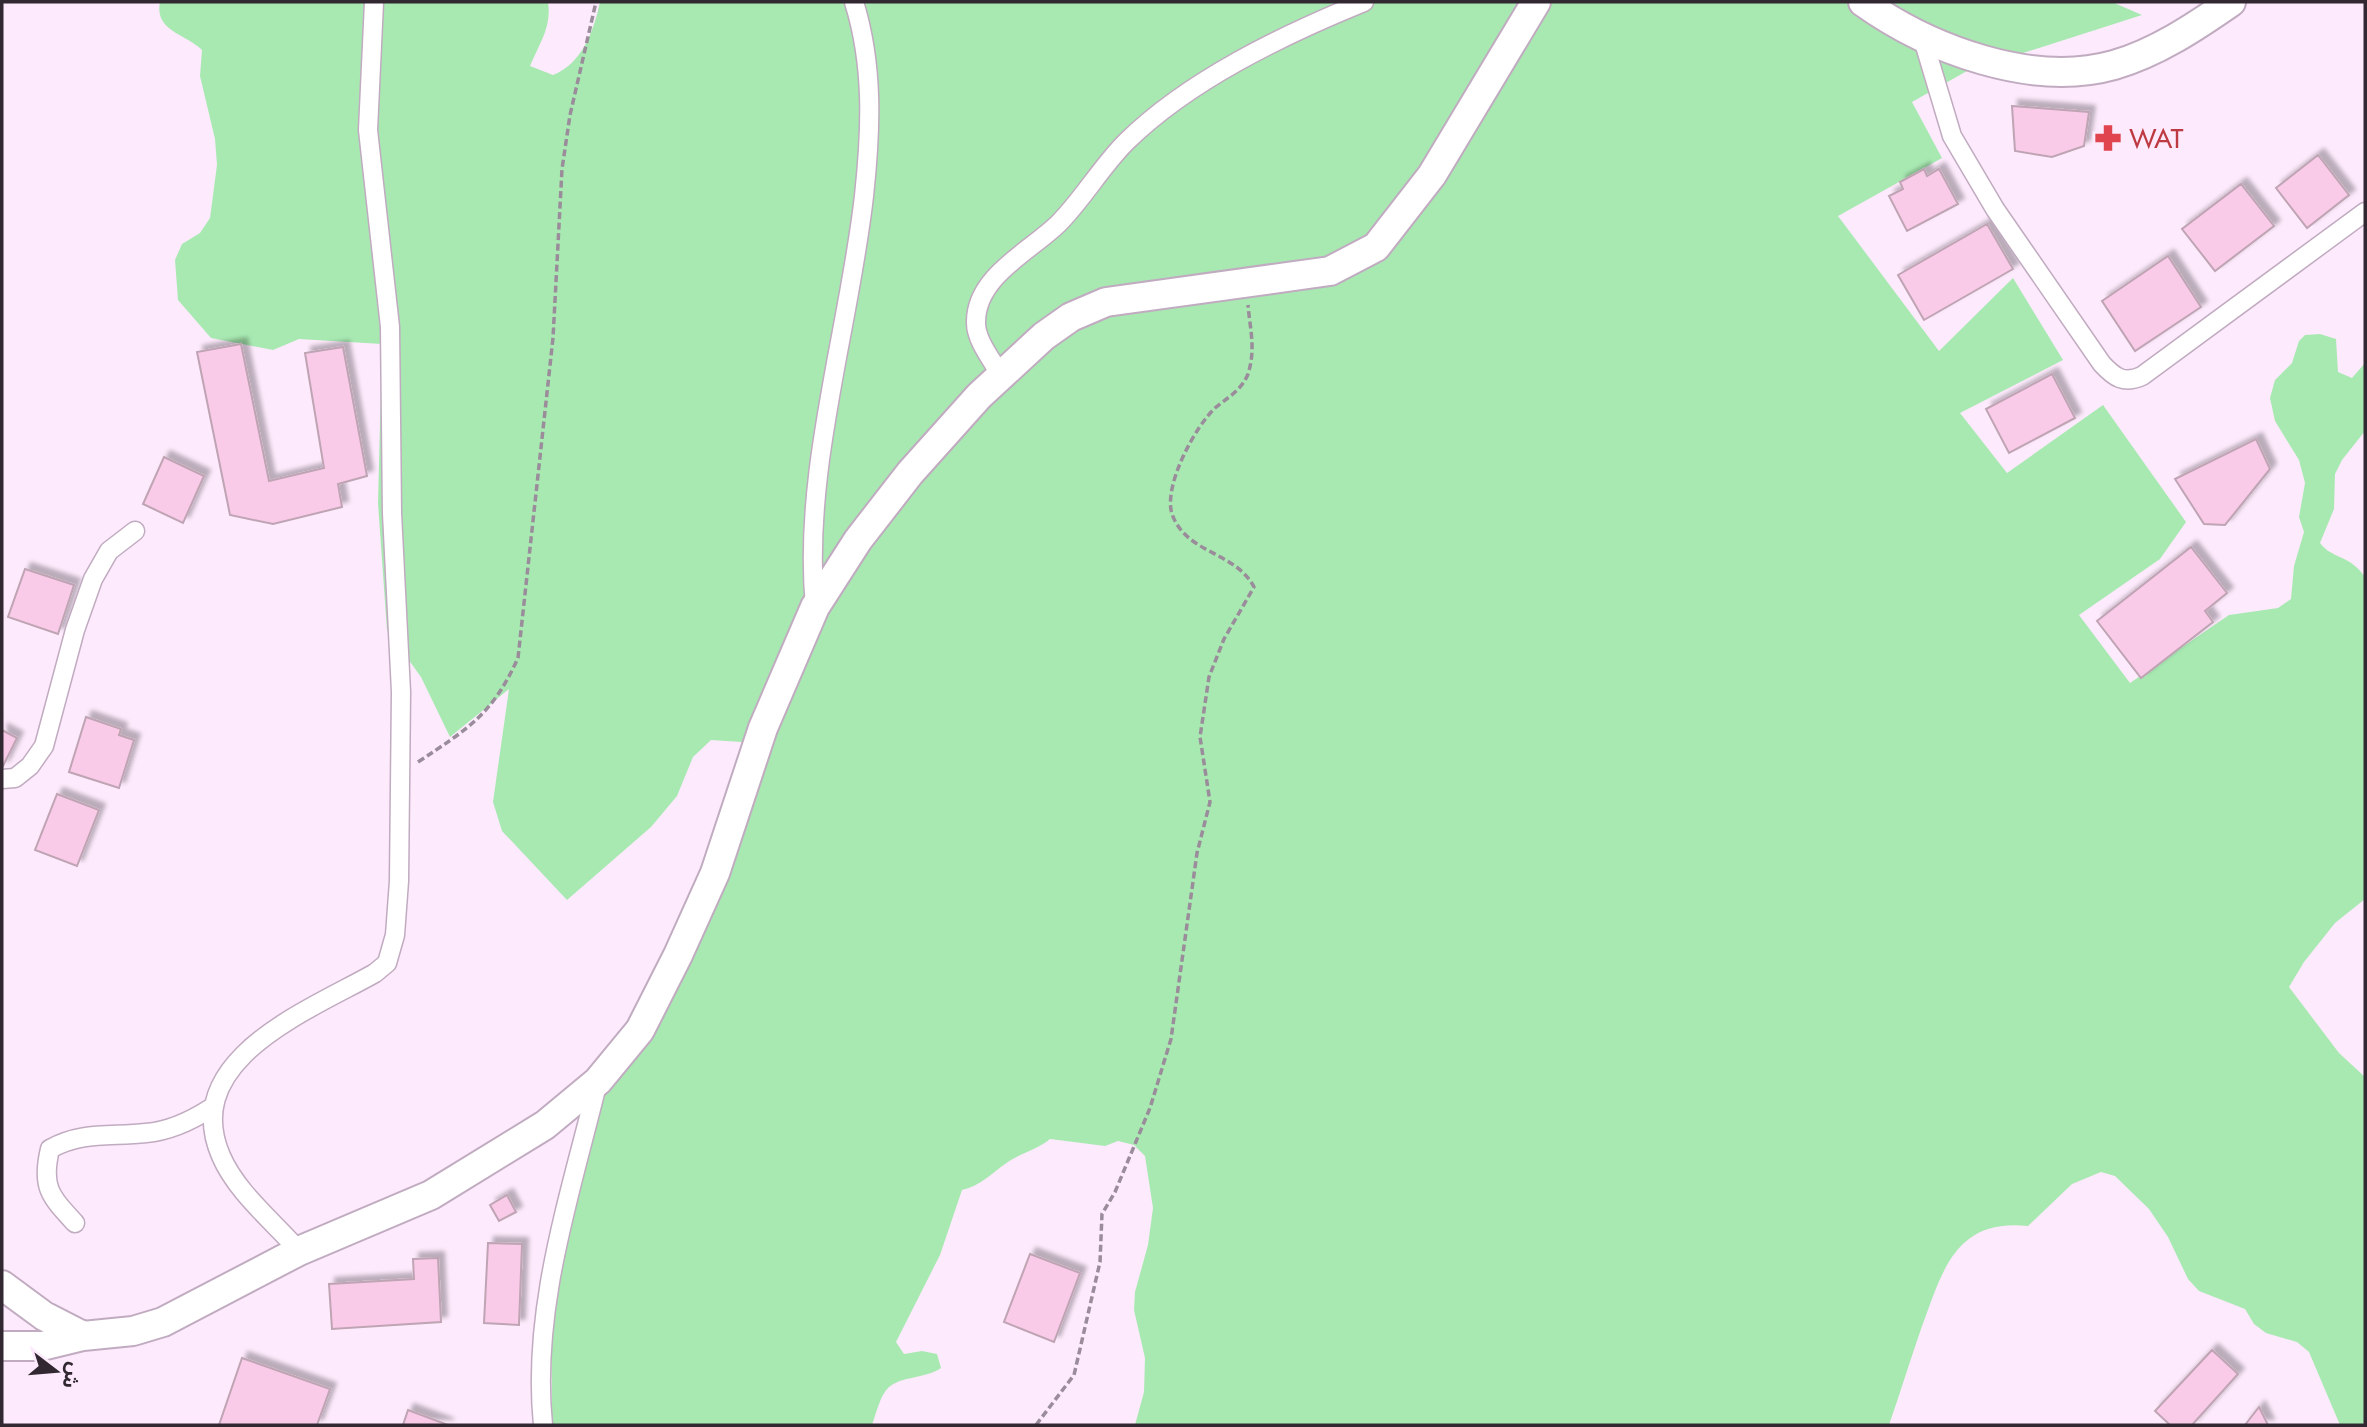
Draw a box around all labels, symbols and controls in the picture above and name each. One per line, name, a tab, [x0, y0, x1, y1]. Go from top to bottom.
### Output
place label: WAT	[2129, 118, 2183, 159]
pharmacy icon: WAT	[2093, 123, 2123, 153]
north arrow	[21, 1336, 91, 1406]
text: ش	[55, 1359, 88, 1392]

